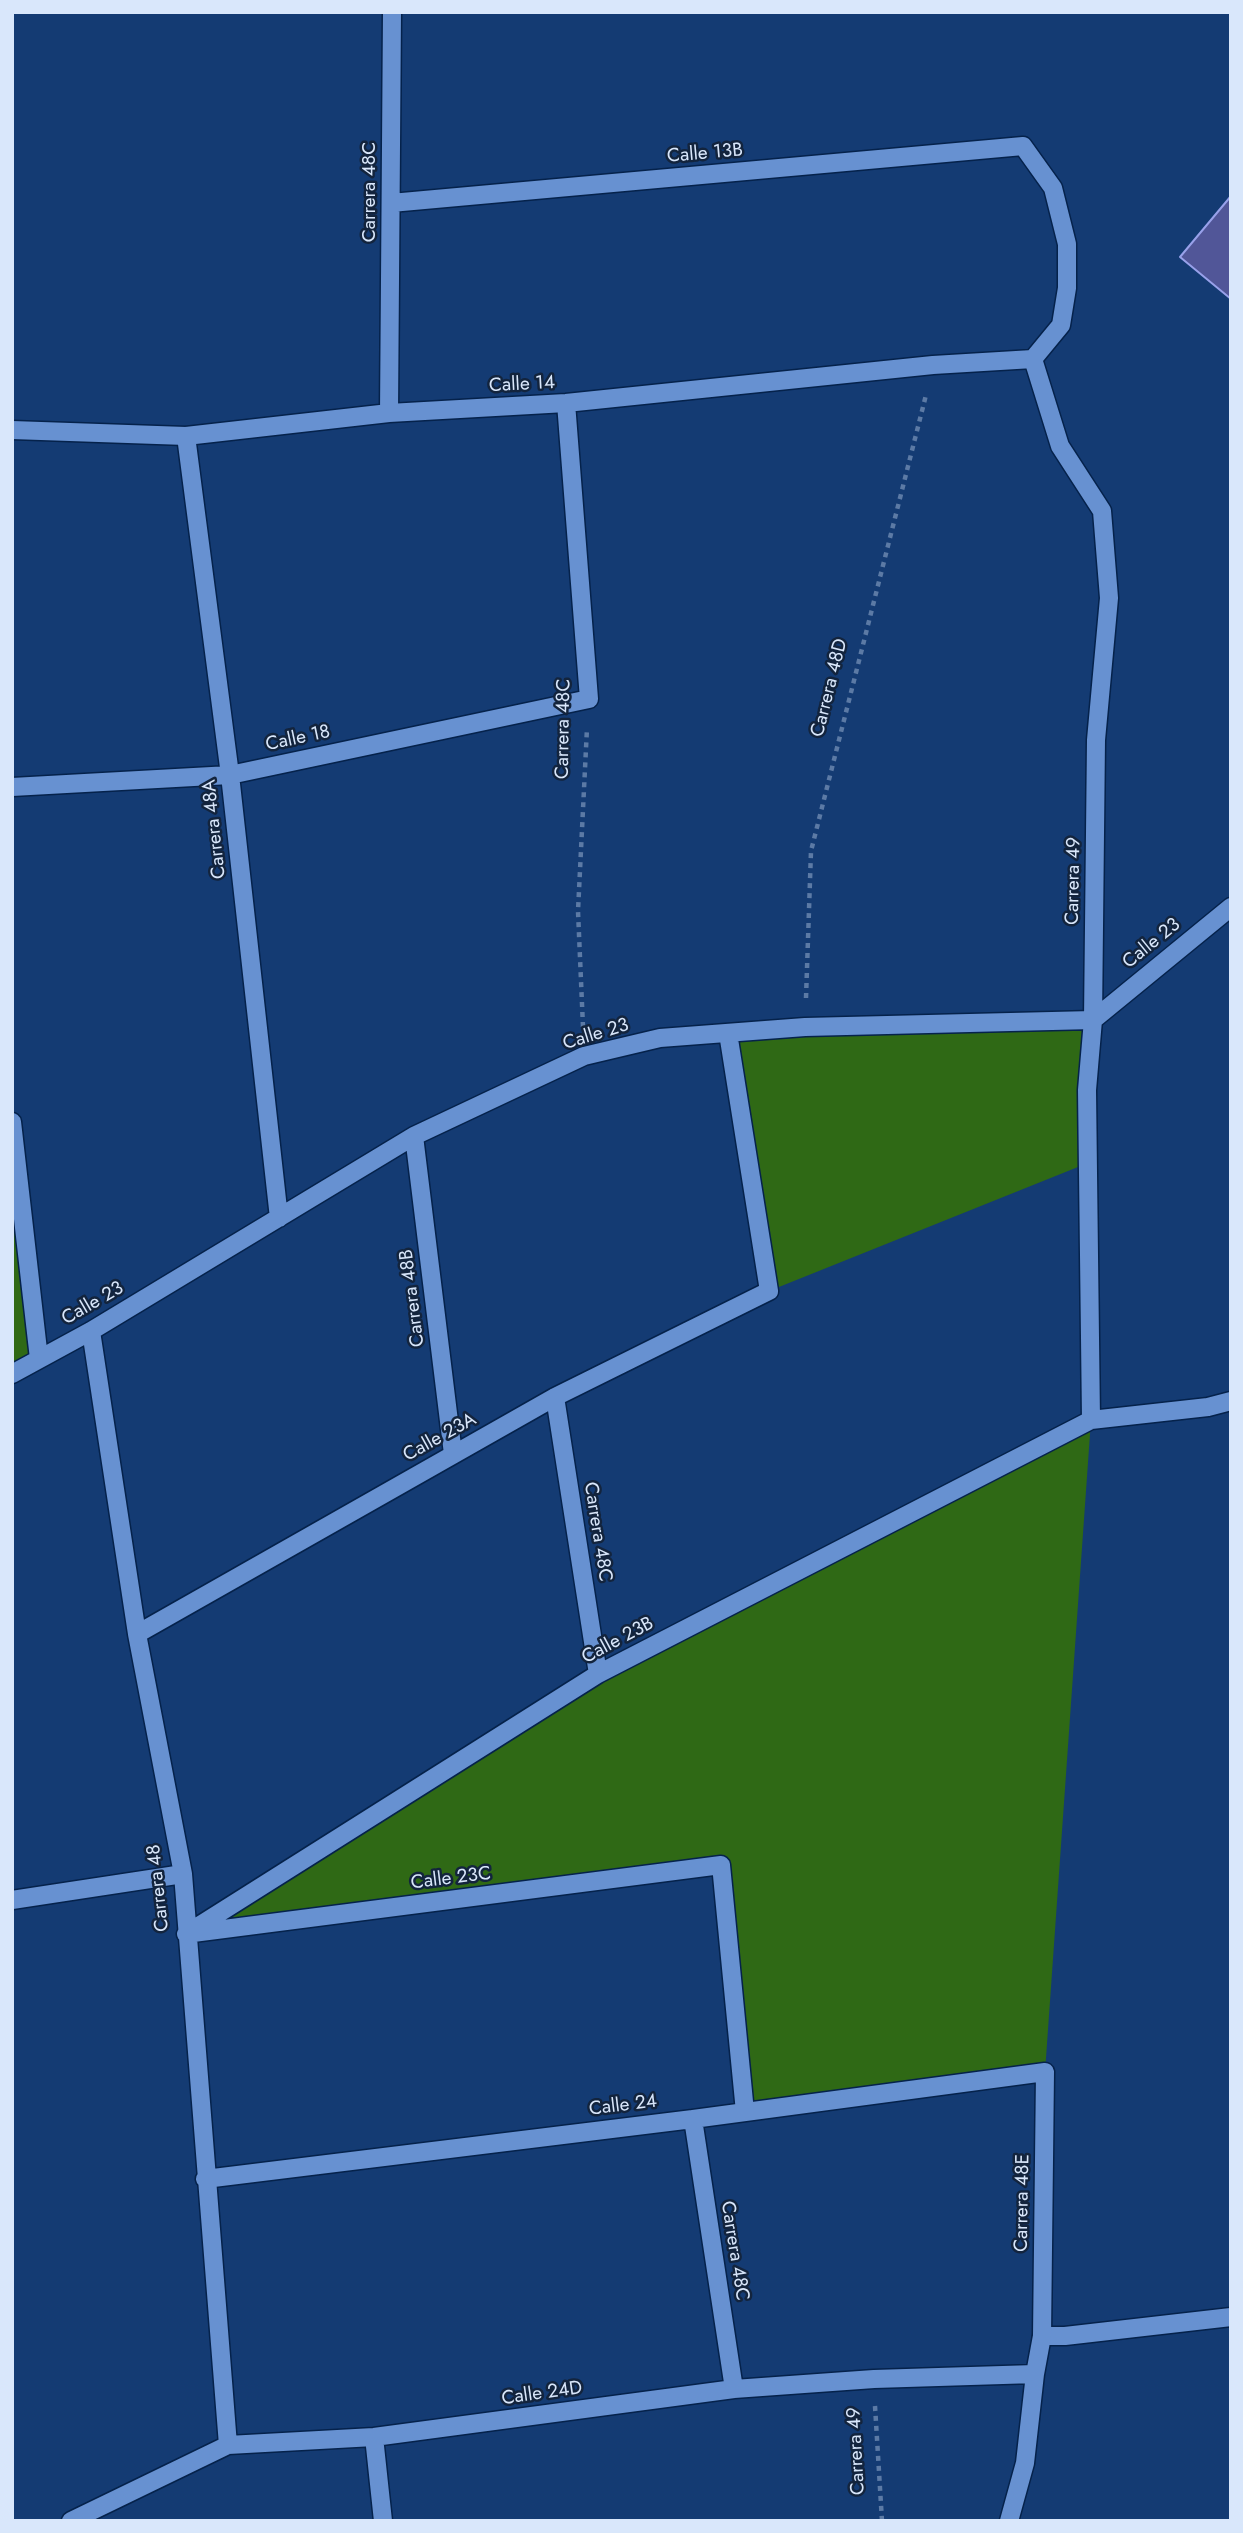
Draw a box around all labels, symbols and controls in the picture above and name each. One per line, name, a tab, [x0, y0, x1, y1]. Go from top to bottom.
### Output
street label: Calle 13B	[666, 139, 744, 169]
street label: Carrera 48C	[359, 142, 381, 242]
street label: Calle 14	[488, 372, 556, 398]
street label: Carrera 48D	[807, 637, 853, 739]
street label: Carrera 48C	[552, 679, 576, 779]
street label: Calle 18	[264, 721, 332, 757]
street label: Carrera 48A	[198, 778, 232, 880]
street label: Carrera 49	[1062, 837, 1086, 925]
street label: Calle 23	[1119, 914, 1185, 974]
street label: Calle 23	[560, 1014, 632, 1056]
street label: Carrera 48B	[396, 1248, 430, 1348]
street label: Calle 23	[58, 1277, 128, 1331]
street label: Calle 23A	[400, 1409, 480, 1467]
street label: Carrera 48C	[578, 1481, 616, 1583]
street label: Calle 23B	[578, 1613, 658, 1669]
street label: Carrera 48	[143, 1843, 175, 1933]
street label: Calle 23C	[410, 1863, 492, 1895]
street label: Calle 24	[588, 2091, 658, 2121]
street label: Carrera 48E	[1011, 2154, 1035, 2252]
street label: Carrera 48C	[715, 2200, 753, 2302]
street label: Calle 24D	[500, 2377, 584, 2411]
street label: Carrera 49	[843, 2406, 871, 2496]

